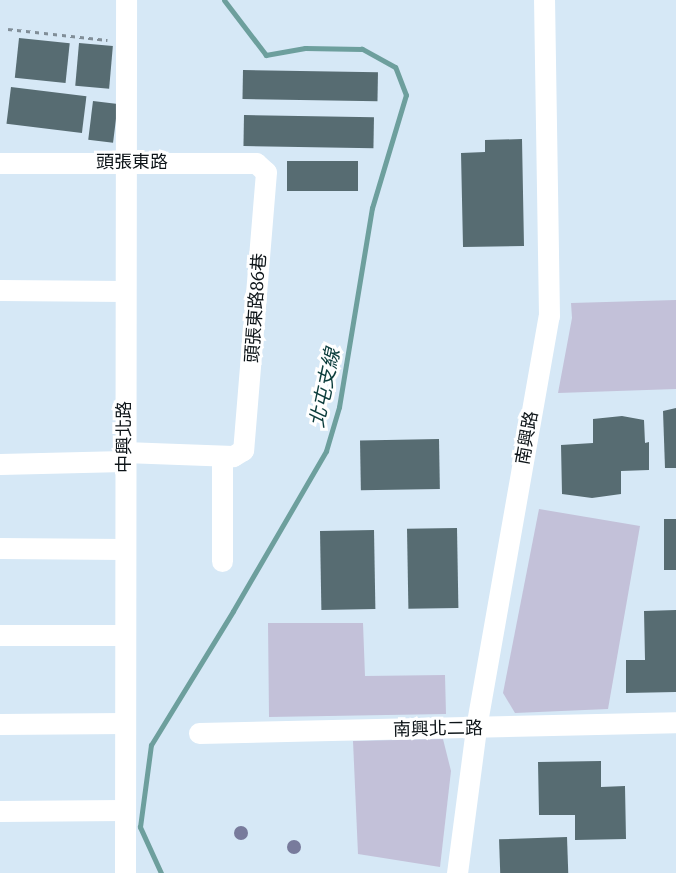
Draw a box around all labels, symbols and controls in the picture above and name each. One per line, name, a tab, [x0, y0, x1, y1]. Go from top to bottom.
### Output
street label: 頭張東路	[96, 151, 168, 173]
street label: 頭張東路86巷	[241, 252, 271, 364]
water label: 北屯支線	[305, 346, 345, 430]
street label: 中興北路	[113, 401, 135, 473]
street label: 南興路	[512, 410, 542, 466]
street label: 南興北二路	[393, 717, 483, 741]

